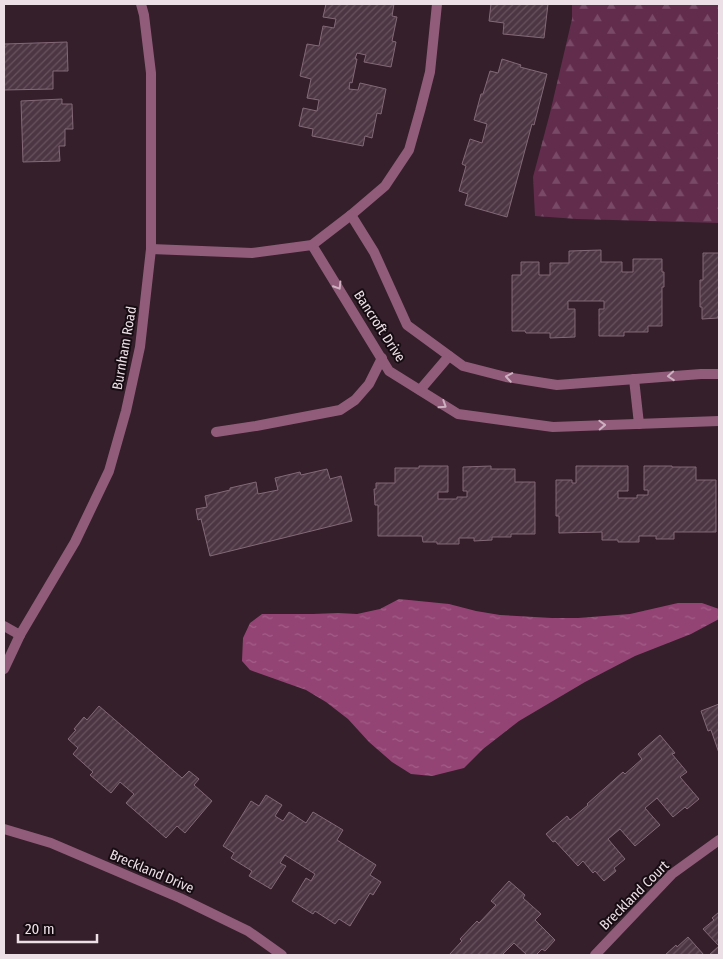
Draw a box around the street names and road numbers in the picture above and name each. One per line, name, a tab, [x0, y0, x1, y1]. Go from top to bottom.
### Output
street label: Bancroft Drive	[350, 287, 409, 365]
street label: Burnham Road	[109, 305, 140, 391]
street label: Breckland Drive	[107, 846, 197, 897]
street label: Breckland Court	[596, 857, 673, 934]

